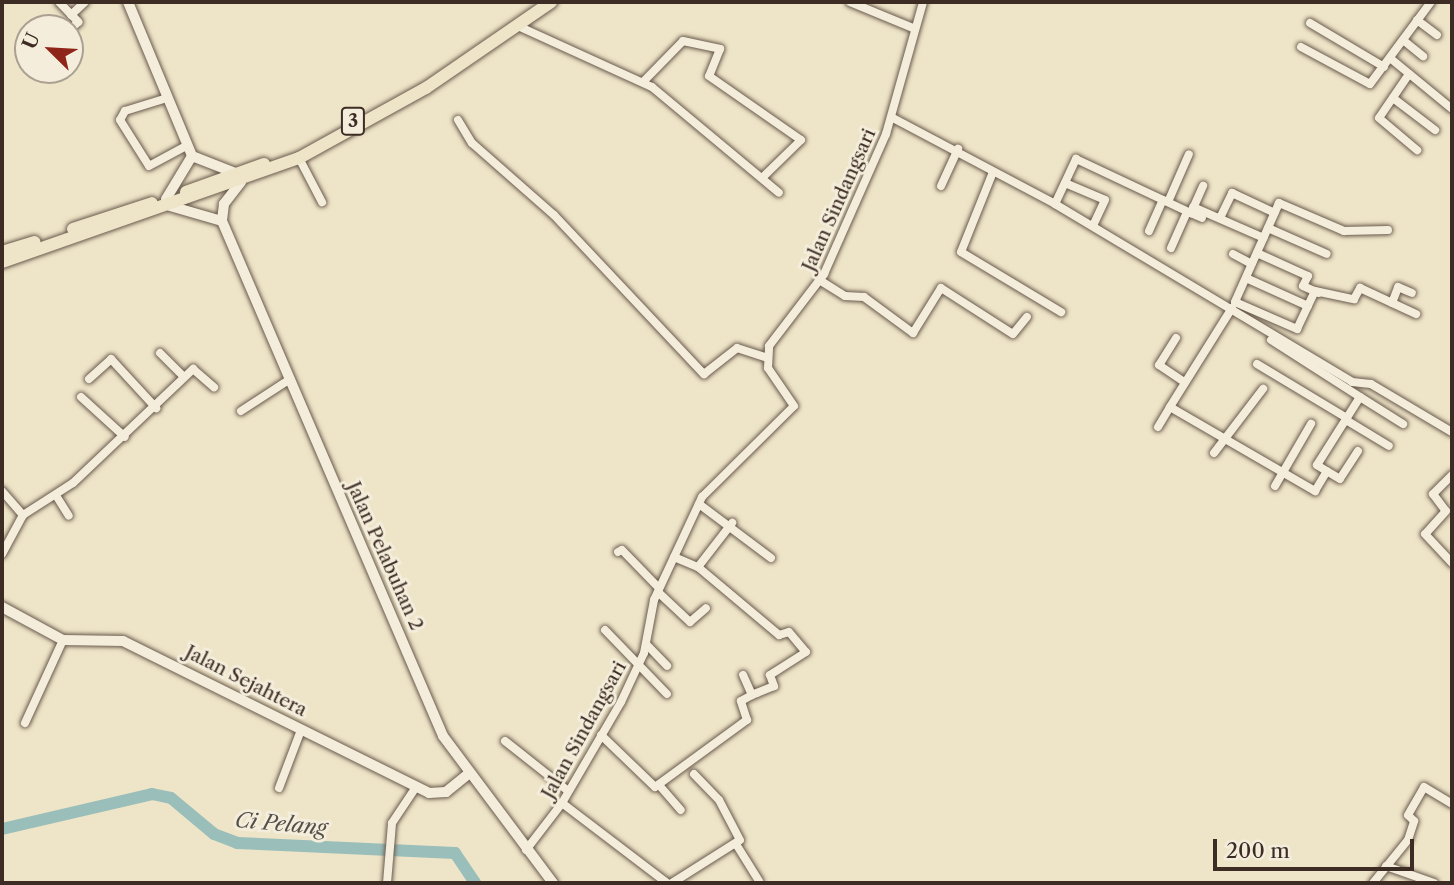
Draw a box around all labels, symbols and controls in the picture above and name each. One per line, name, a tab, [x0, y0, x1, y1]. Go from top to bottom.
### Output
north arrow	[14, 14, 84, 84]
text: U	[18, 29, 45, 53]
road number: 3	[341, 106, 365, 136]
street label: Jalan Sindangsari	[797, 125, 881, 275]
street label: Jalan Pelabuhan 2	[342, 478, 428, 634]
street label: Jalan Sejahtera	[181, 640, 311, 722]
street label: Jalan Sindangsari	[537, 657, 631, 803]
water label: Ci Pelang	[234, 807, 328, 841]
scale bar	[1216, 826, 1417, 870]
text: 200 m	[1226, 838, 1290, 863]

